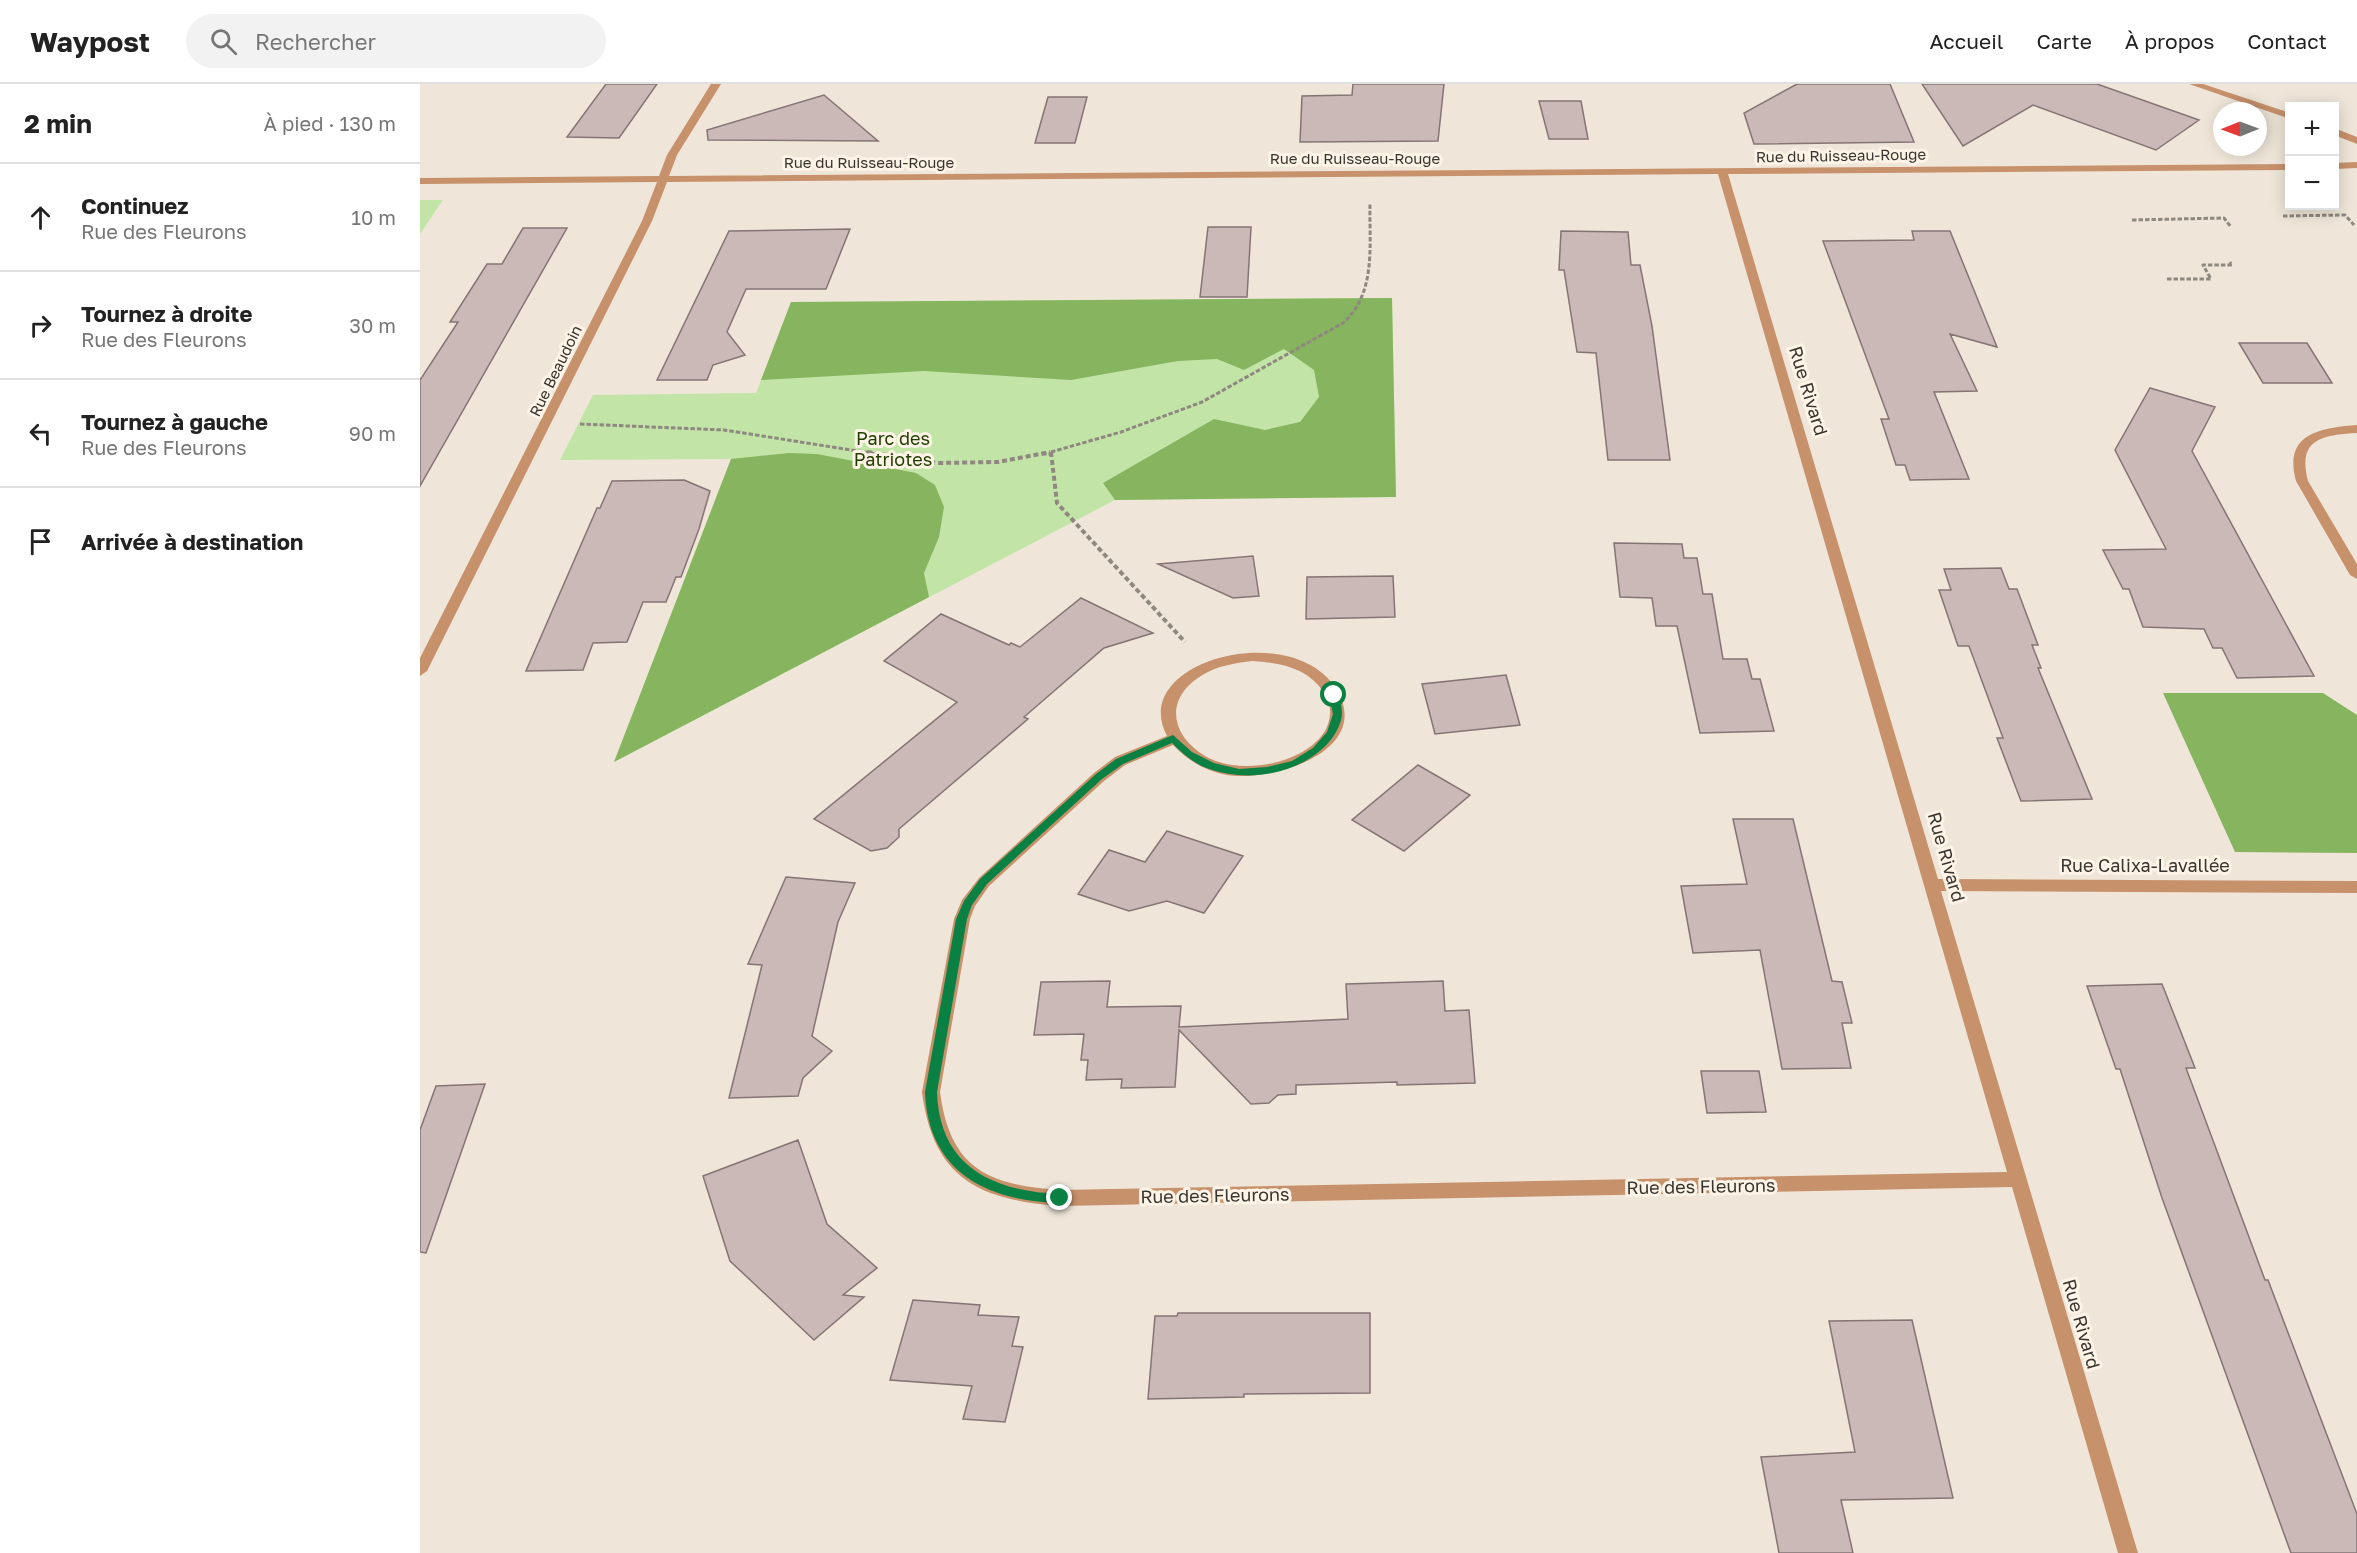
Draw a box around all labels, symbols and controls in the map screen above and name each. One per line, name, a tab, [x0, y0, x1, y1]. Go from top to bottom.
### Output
search box	[186, 14, 606, 68]
text: Waypost	[30, 25, 150, 58]
icon: search	[207, 25, 240, 58]
text: Rechercher	[255, 28, 376, 55]
text: Accueil	[1930, 28, 2003, 54]
text: Carte	[2036, 28, 2092, 54]
text: À propos	[2125, 28, 2214, 54]
text: Contact	[2247, 28, 2327, 54]
north arrow	[2213, 102, 2267, 156]
map controls	[2285, 102, 2339, 210]
button: +	[2285, 102, 2339, 156]
text: 2 min	[24, 108, 92, 139]
text: À pied · 130 m	[264, 111, 396, 135]
street label: Rue du Ruisseau-Rouge	[1756, 145, 1927, 165]
street label: Rue du Ruisseau-Rouge	[1270, 149, 1440, 167]
street label: Rue du Ruisseau-Rouge	[784, 153, 954, 171]
button: −	[2285, 156, 2339, 210]
text: Continuez	[81, 192, 188, 219]
icon: ahead	[24, 201, 57, 234]
text: 10 m	[351, 205, 396, 229]
text: Rue des Fleurons	[81, 219, 247, 243]
text: Tournez à droite	[81, 300, 252, 327]
icon: right	[24, 309, 57, 342]
text: 30 m	[349, 313, 396, 337]
street label: Rue Beaudoin	[525, 322, 585, 419]
text: Rue des Fleurons	[81, 327, 247, 351]
street label: Rue Rivard	[1785, 343, 1833, 438]
text: Tournez à gauche	[81, 408, 268, 435]
icon: left	[24, 417, 57, 450]
text: 90 m	[349, 421, 396, 445]
park label: Parc des Patriotes	[854, 427, 932, 470]
text: Rue des Fleurons	[81, 435, 247, 459]
icon: arrive	[24, 525, 57, 558]
text: Arrivée à destination	[81, 528, 303, 555]
route start	[1320, 681, 1346, 707]
street label: Rue Rivard	[1924, 809, 1970, 904]
street label: Rue Calixa-Lavallée	[2060, 854, 2230, 876]
street label: Rue des Fleurons	[1626, 1174, 1776, 1198]
street label: Rue des Fleurons	[1140, 1183, 1290, 1207]
route end	[1046, 1184, 1072, 1210]
street label: Rue Rivard	[2059, 1276, 2105, 1371]

